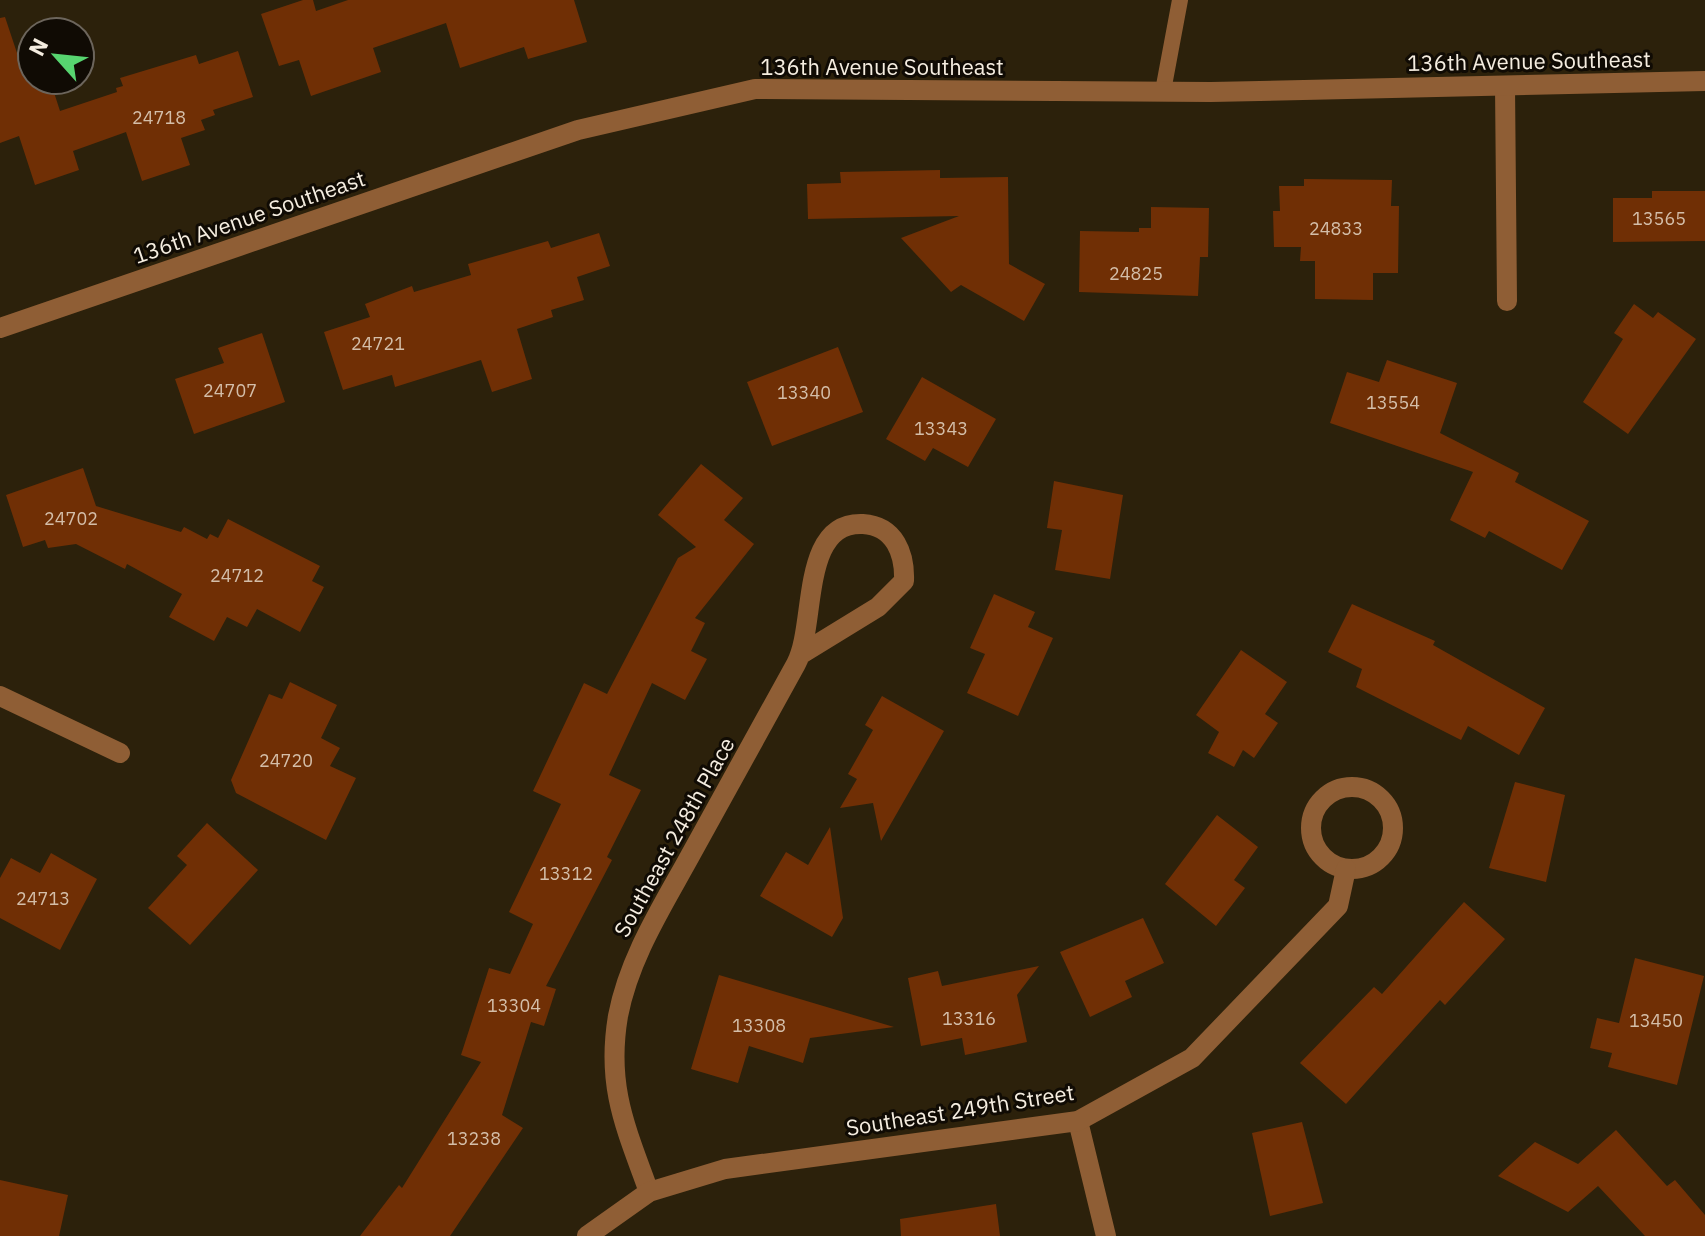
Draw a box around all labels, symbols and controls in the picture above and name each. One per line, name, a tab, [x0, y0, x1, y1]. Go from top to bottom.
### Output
north arrow	[16, 16, 96, 96]
text: N	[21, 33, 54, 60]
street label: 136th Avenue Southeast	[1407, 44, 1651, 77]
street label: 136th Avenue Southeast	[760, 52, 1004, 81]
house number: 24718	[132, 106, 186, 129]
street label: 136th Avenue Southeast	[129, 163, 369, 270]
house number: 13565	[1632, 207, 1686, 230]
house number: 24833	[1309, 217, 1363, 240]
house number: 24825	[1109, 262, 1163, 285]
house number: 24721	[351, 332, 405, 355]
house number: 24707	[203, 379, 257, 402]
house number: 13340	[777, 381, 831, 404]
house number: 13554	[1366, 391, 1420, 414]
house number: 13343	[914, 417, 968, 440]
house number: 24702	[44, 507, 98, 530]
house number: 24712	[210, 564, 264, 587]
street label: Southeast 248th Place	[607, 732, 741, 942]
house number: 24720	[259, 749, 313, 772]
house number: 13312	[539, 862, 593, 885]
house number: 24713	[16, 887, 70, 910]
house number: 13304	[487, 994, 541, 1017]
house number: 13316	[942, 1007, 996, 1030]
house number: 13450	[1629, 1009, 1683, 1032]
house number: 13308	[732, 1014, 786, 1037]
street label: Southeast 249th Street	[844, 1077, 1076, 1142]
house number: 13238	[447, 1127, 501, 1150]

